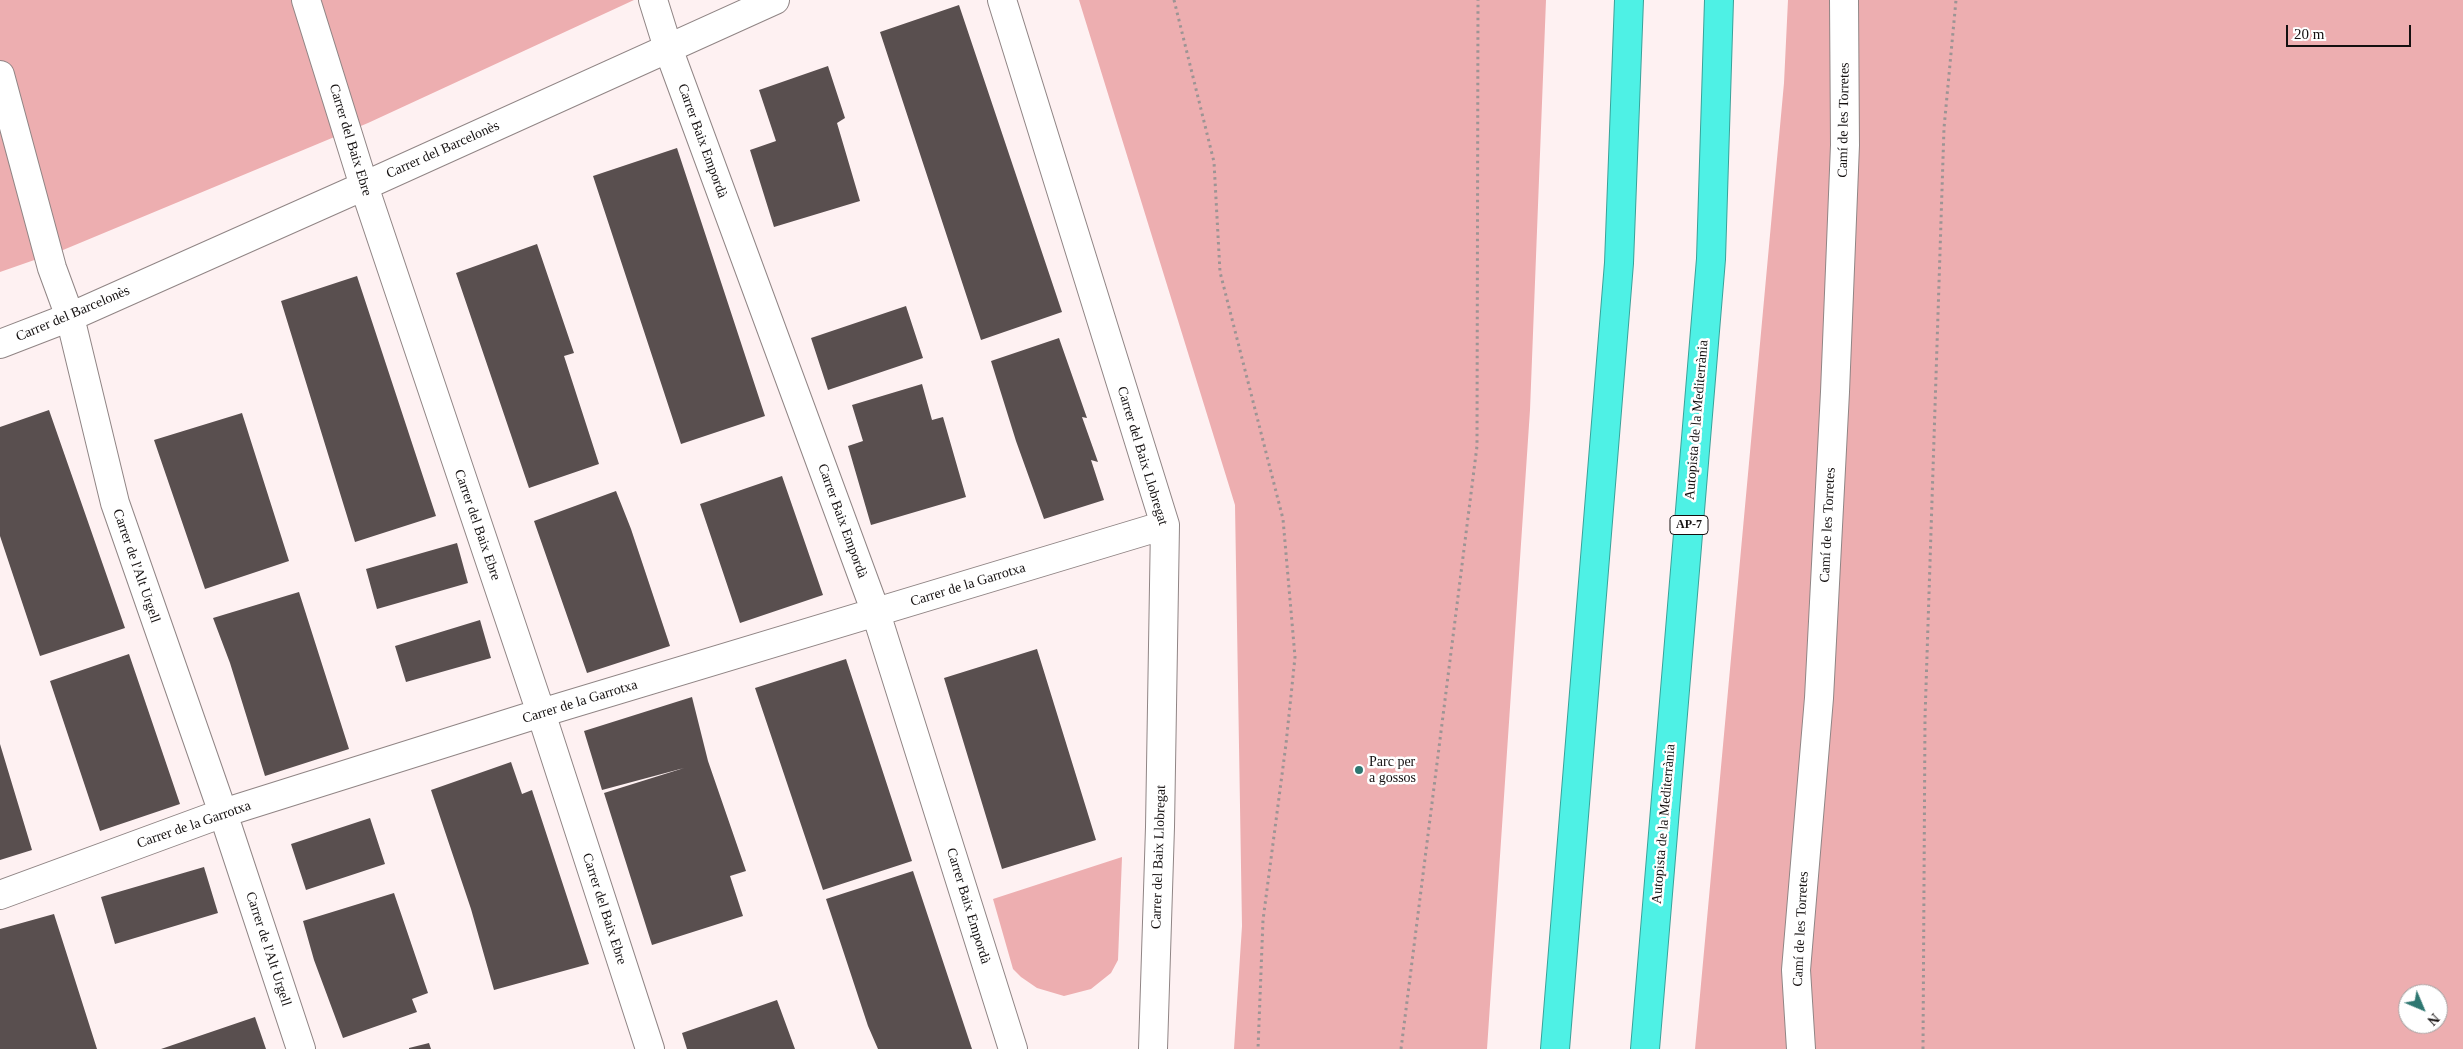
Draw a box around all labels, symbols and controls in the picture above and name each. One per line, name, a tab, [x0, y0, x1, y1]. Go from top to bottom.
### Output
scale bar	[2288, 15, 2413, 47]
text: 20 m	[2294, 26, 2324, 42]
street label: Camí de les Torretes	[1835, 62, 1853, 178]
street label: Carrer del Baix Ebre	[325, 82, 375, 198]
street label: Carrer Baix Empordà	[673, 82, 731, 200]
street label: Carrer del Barcelonès	[384, 118, 502, 182]
street label: Carrer del Barcelonès	[14, 282, 132, 346]
street label: Autopista de la Mediterrània	[1682, 339, 1712, 501]
street label: Carrer del Baix Llobregat	[1113, 385, 1171, 527]
street label: Carrer Baix Empordà	[813, 462, 871, 580]
street label: Carrer del Baix Ebre	[450, 467, 504, 583]
street label: Camí de les Torretes	[1817, 467, 1839, 583]
street label: Carrer de l'Alt Urgell	[109, 507, 163, 625]
road number: AP-7	[1670, 516, 1708, 534]
street label: Carrer de la Garrotxa	[908, 560, 1028, 610]
street label: Carrer de la Garrotxa	[520, 677, 640, 727]
street label: Autopista de la Mediterrània	[1649, 743, 1679, 905]
place label: Parc per a gossos	[1369, 754, 1416, 786]
marker: Parc per a gossos	[1353, 764, 1365, 776]
street label: Carrer del Baix Llobregat	[1148, 785, 1170, 929]
street label: Carrer de la Garrotxa	[135, 798, 253, 852]
street label: Carrer Baix Empordà	[942, 846, 994, 966]
street label: Carrer del Baix Ebre	[578, 851, 630, 967]
street label: Camí de les Torretes	[1790, 871, 1812, 987]
street label: Carrer de l'Alt Urgell	[242, 890, 294, 1008]
north arrow	[2398, 984, 2448, 1034]
text: N	[2424, 1010, 2442, 1028]

